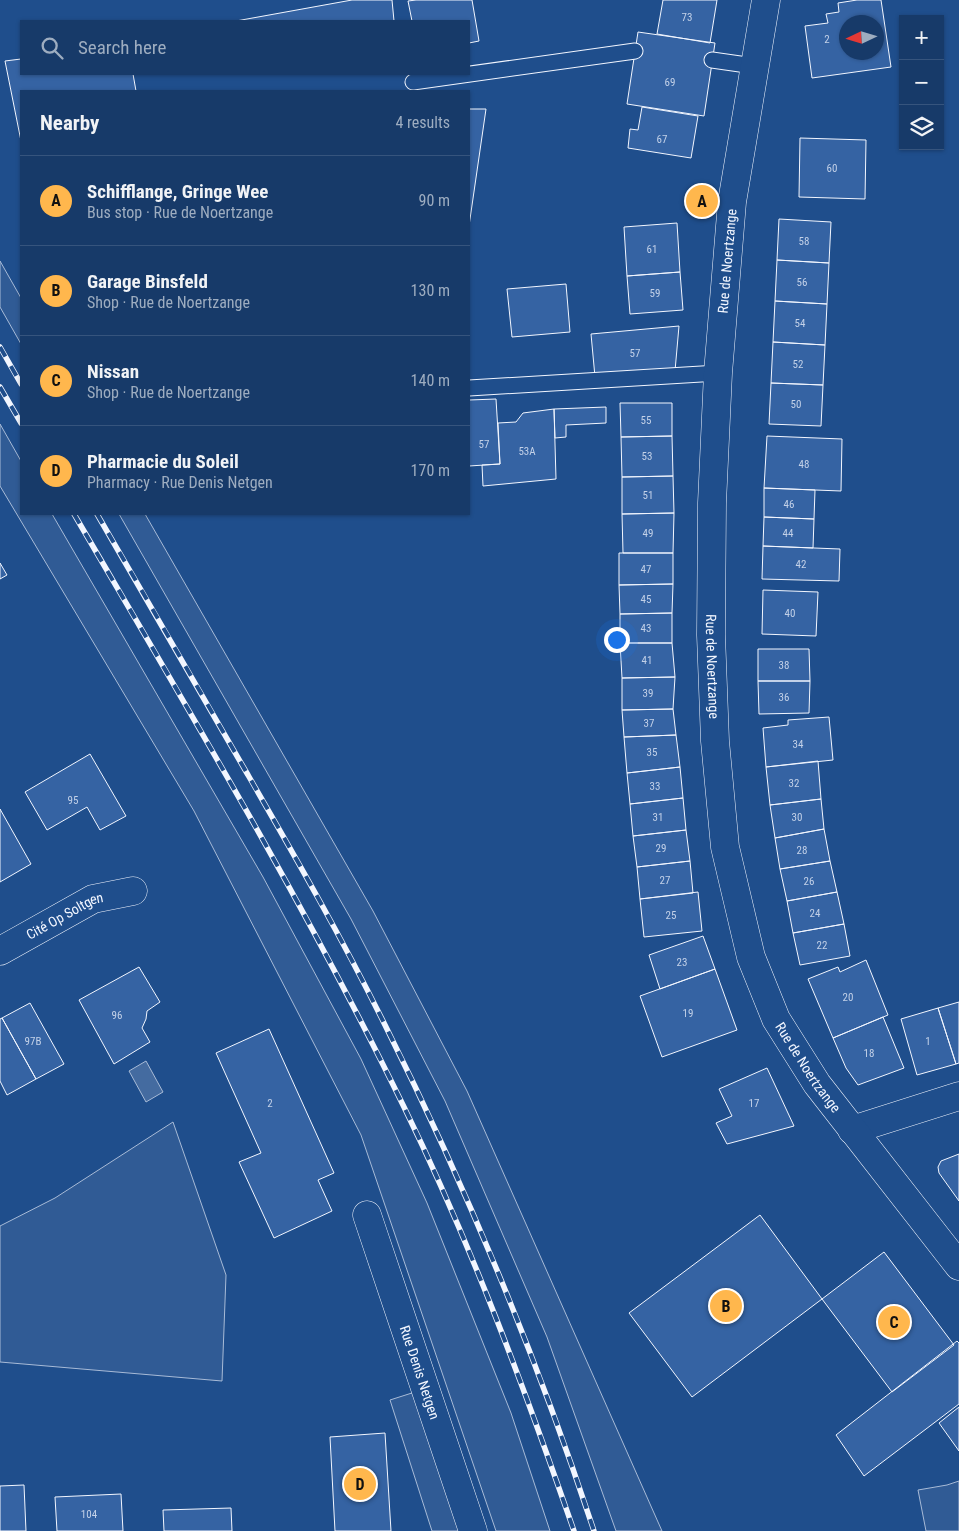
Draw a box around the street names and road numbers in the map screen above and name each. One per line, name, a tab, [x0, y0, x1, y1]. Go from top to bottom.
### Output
street label: Rue de Noertzange	[714, 208, 740, 314]
street label: Rue de Noertzange	[703, 614, 722, 720]
street label: Cité Op Soltgen	[23, 889, 105, 943]
street label: Rue de Noertzange	[772, 1019, 844, 1116]
street label: Rue Denis Netgen	[397, 1323, 443, 1421]

